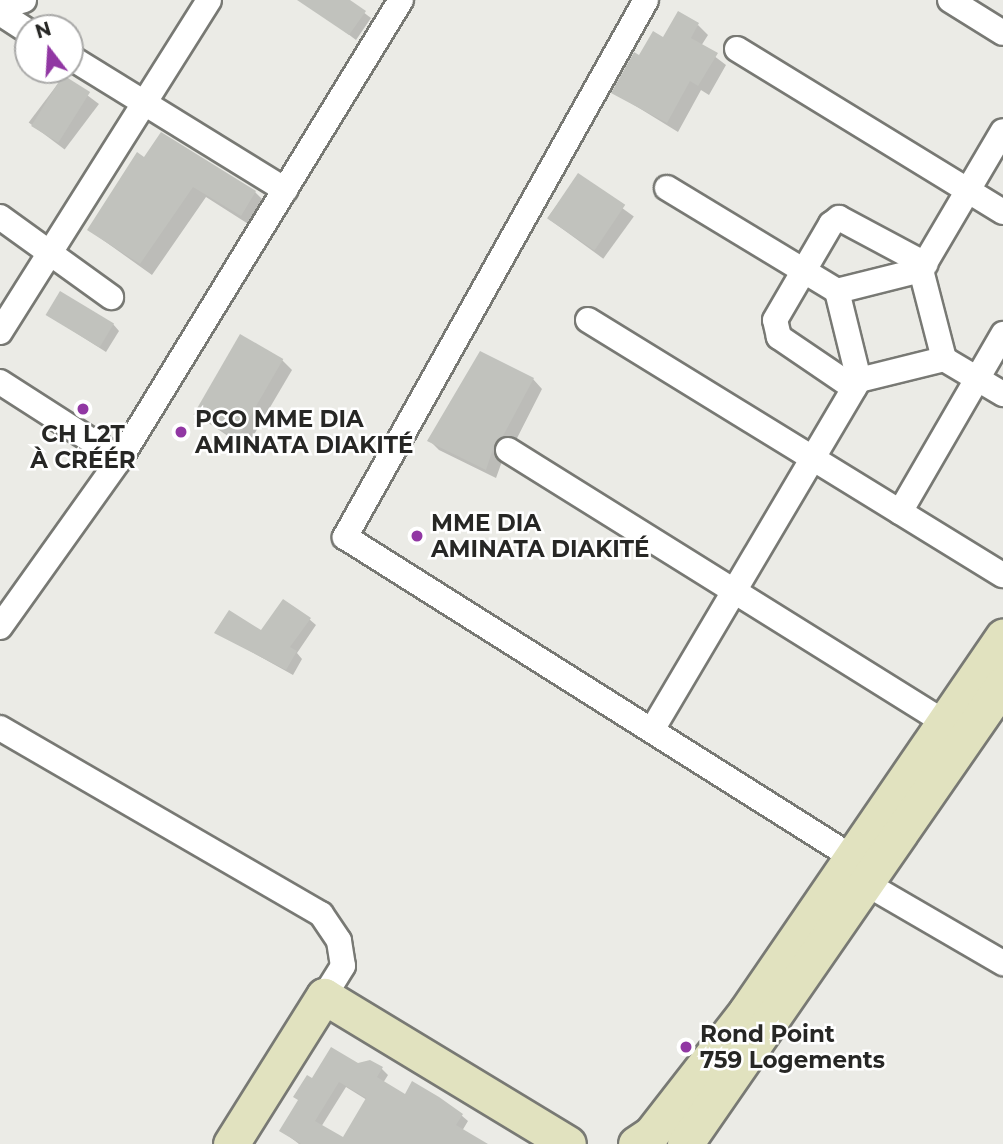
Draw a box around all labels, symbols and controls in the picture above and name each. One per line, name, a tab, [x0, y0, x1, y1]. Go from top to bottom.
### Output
north arrow	[14, 14, 84, 84]
text: N	[33, 17, 54, 44]
marker: CH L2T À CRÉÉR	[75, 401, 91, 417]
place label: PCO MME DIA AMINATA DIAKITÉ	[195, 405, 413, 459]
place label: CH L2T À CRÉÉR	[30, 420, 136, 474]
marker: PCO MME DIA AMINATA DIAKITÉ	[173, 424, 189, 440]
place label: MME DIA AMINATA DIAKITÉ	[431, 509, 649, 563]
marker: MME DIA AMINATA DIAKITÉ	[409, 528, 425, 544]
place label: Rond Point 759 Logements	[700, 1020, 885, 1074]
marker: Rond Point 759 Logements	[678, 1039, 694, 1055]

